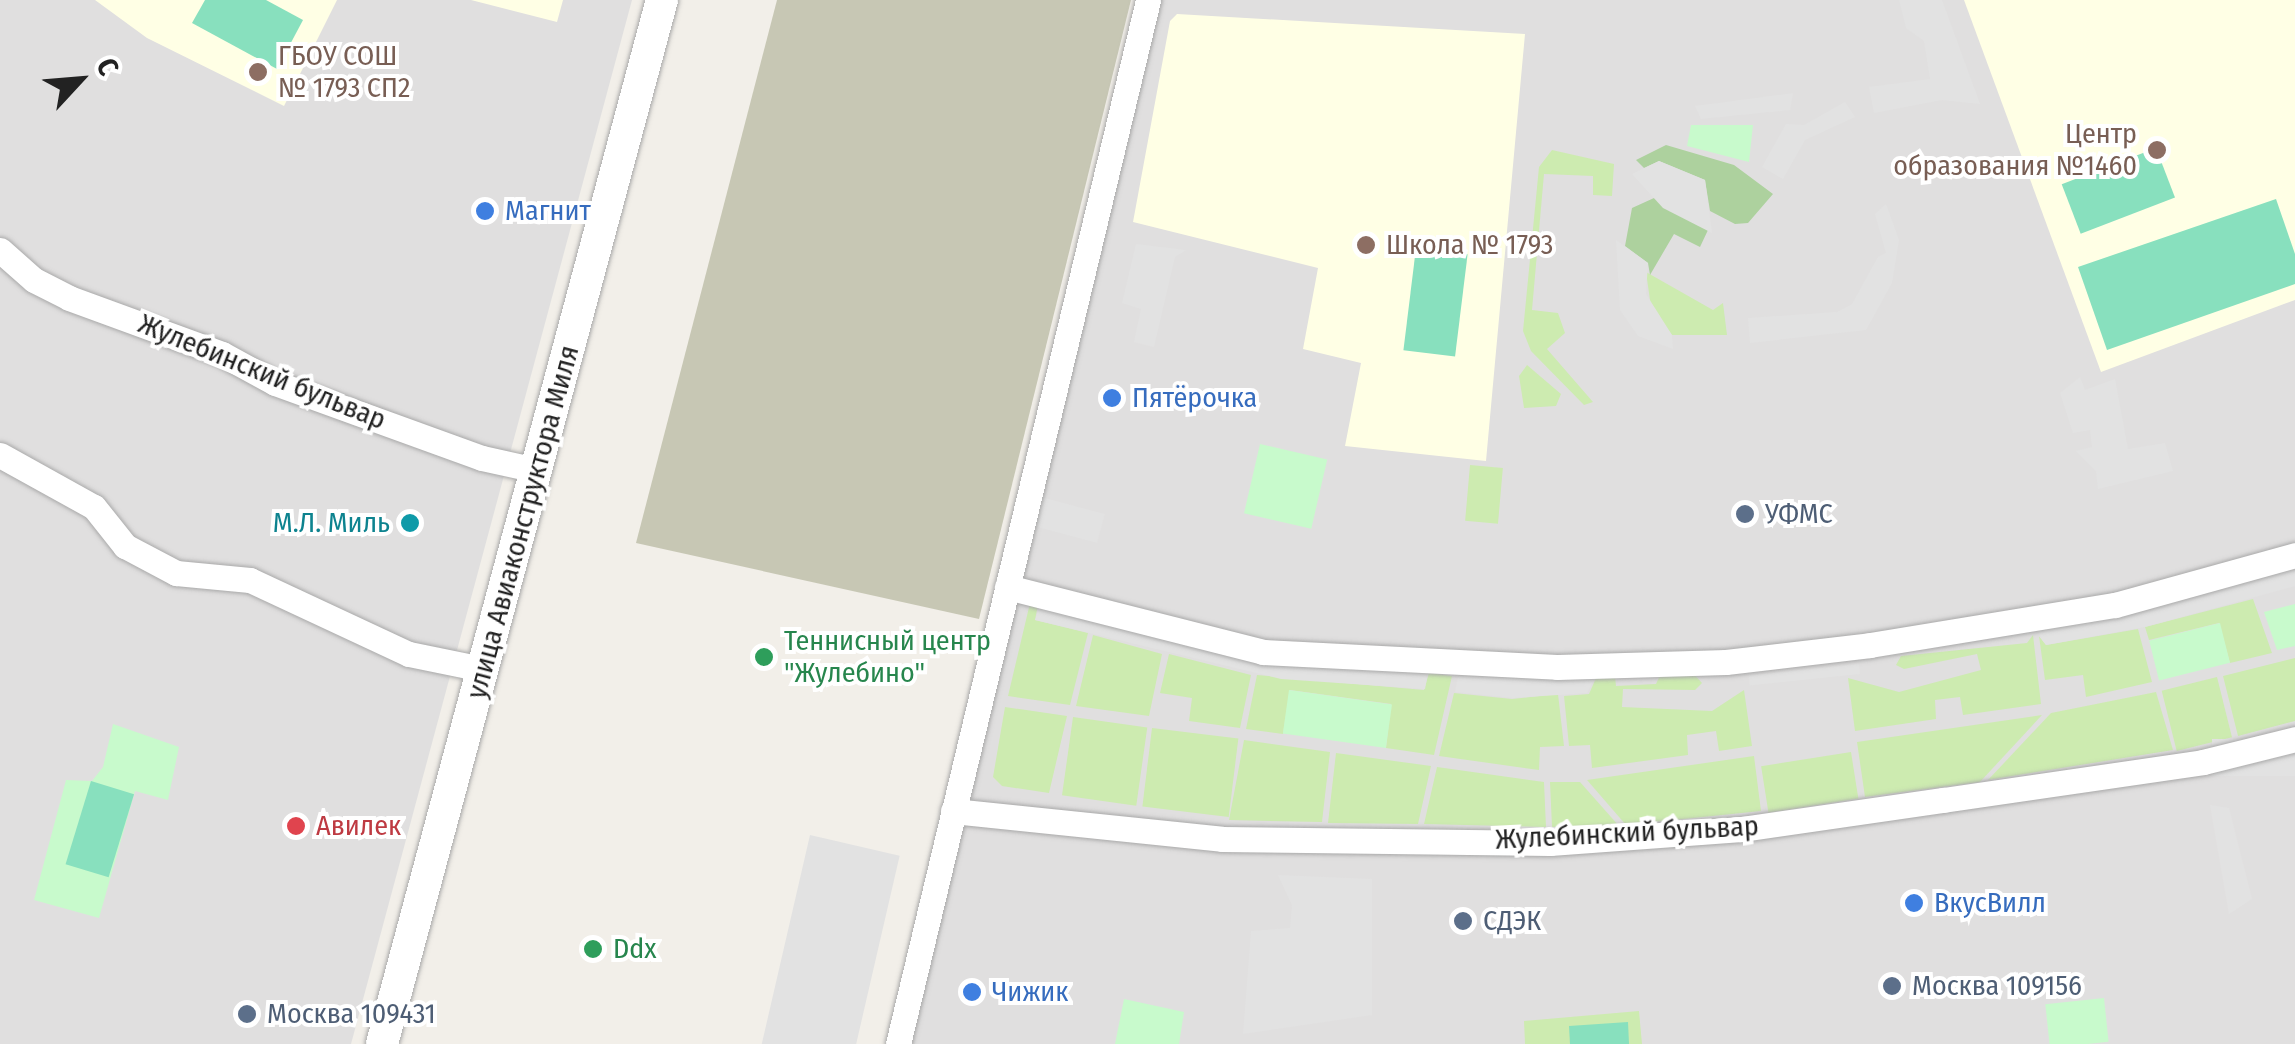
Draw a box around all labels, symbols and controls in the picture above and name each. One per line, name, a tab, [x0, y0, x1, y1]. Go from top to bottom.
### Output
north arrow	[30, 30, 130, 130]
place label: ГБОУ СОШ № 1793 СП2	[278, 39, 410, 105]
text: С	[89, 53, 125, 80]
marker: ГБОУ СОШ № 1793 СП2	[247, 61, 269, 83]
place label: Центр образования №1460	[1893, 117, 2137, 183]
marker: Центр образования №1460	[2146, 139, 2168, 161]
place label: Магнит	[505, 194, 591, 228]
marker: Магнит	[474, 200, 496, 222]
place label: Школа № 1793	[1386, 228, 1553, 262]
marker: Школа № 1793	[1355, 234, 1377, 256]
street label: Жулебинский бульвар	[134, 307, 390, 437]
street label: улица Авиаконструктора Миля	[460, 342, 586, 702]
place label: Пятёрочка	[1132, 381, 1257, 415]
marker: Пятёрочка	[1101, 387, 1123, 409]
place label: УФМС	[1765, 497, 1833, 531]
marker: УФМС	[1734, 503, 1756, 525]
place label: М.Л. Миль	[273, 506, 390, 540]
marker: М.Л. Миль	[399, 512, 421, 534]
place label: Теннисный центр "Жулебино"	[784, 624, 991, 690]
marker: Теннисный центр "Жулебино"	[753, 646, 775, 668]
place label: Авилек	[316, 809, 401, 843]
street label: Жулебинский бульвар	[1495, 809, 1759, 857]
marker: Авилек	[285, 815, 307, 837]
place label: ВкусВилл	[1934, 886, 2046, 920]
marker: ВкусВилл	[1903, 892, 1925, 914]
place label: СДЭК	[1483, 904, 1541, 938]
marker: СДЭК	[1452, 910, 1474, 932]
place label: Ddx	[613, 932, 657, 966]
marker: Ddx	[582, 938, 604, 960]
place label: Москва 109156	[1912, 969, 2082, 1003]
place label: Чижик	[992, 975, 1068, 1009]
marker: Москва 109156	[1881, 975, 1903, 997]
marker: Чижик	[961, 981, 983, 1003]
place label: Москва 109431	[267, 997, 436, 1031]
marker: Москва 109431	[236, 1003, 258, 1025]

